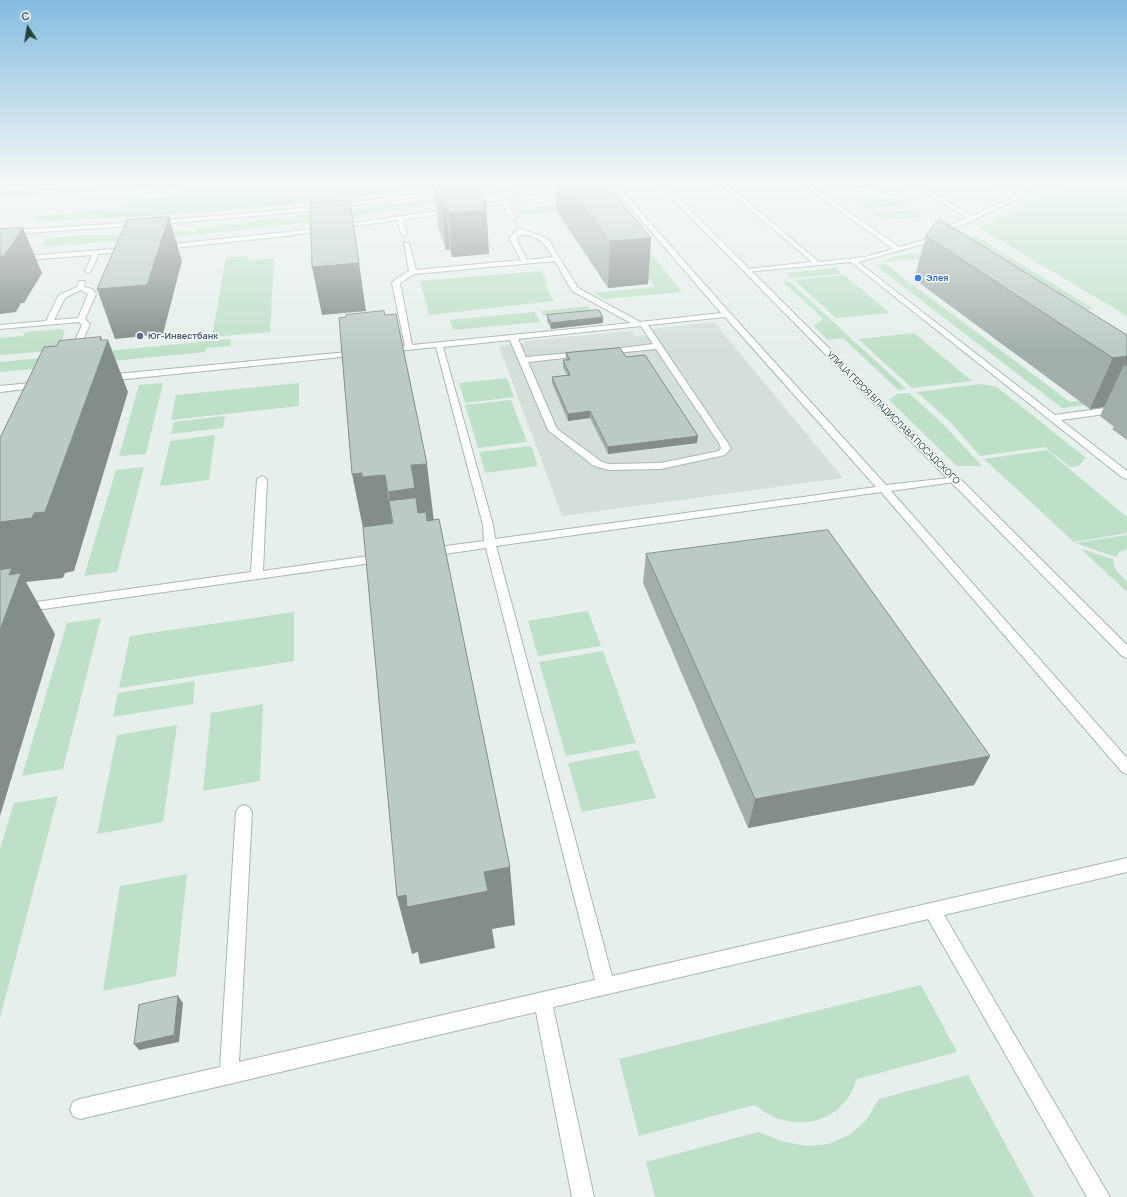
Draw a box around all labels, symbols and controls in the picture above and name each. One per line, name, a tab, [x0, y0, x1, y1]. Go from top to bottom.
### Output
north arrow	[8, 8, 48, 48]
text: С	[20, 8, 31, 24]
marker: Элея	[913, 273, 923, 283]
place label: Элея	[926, 273, 948, 283]
marker: Юг-Инвестбанк	[135, 331, 145, 341]
place label: Юг-Инвестбанк	[148, 331, 218, 341]
street label: УЛИЦА ГЕРОЯ ВЛАДИСЛАВА ПОСАДСКОГО	[824, 349, 962, 487]

